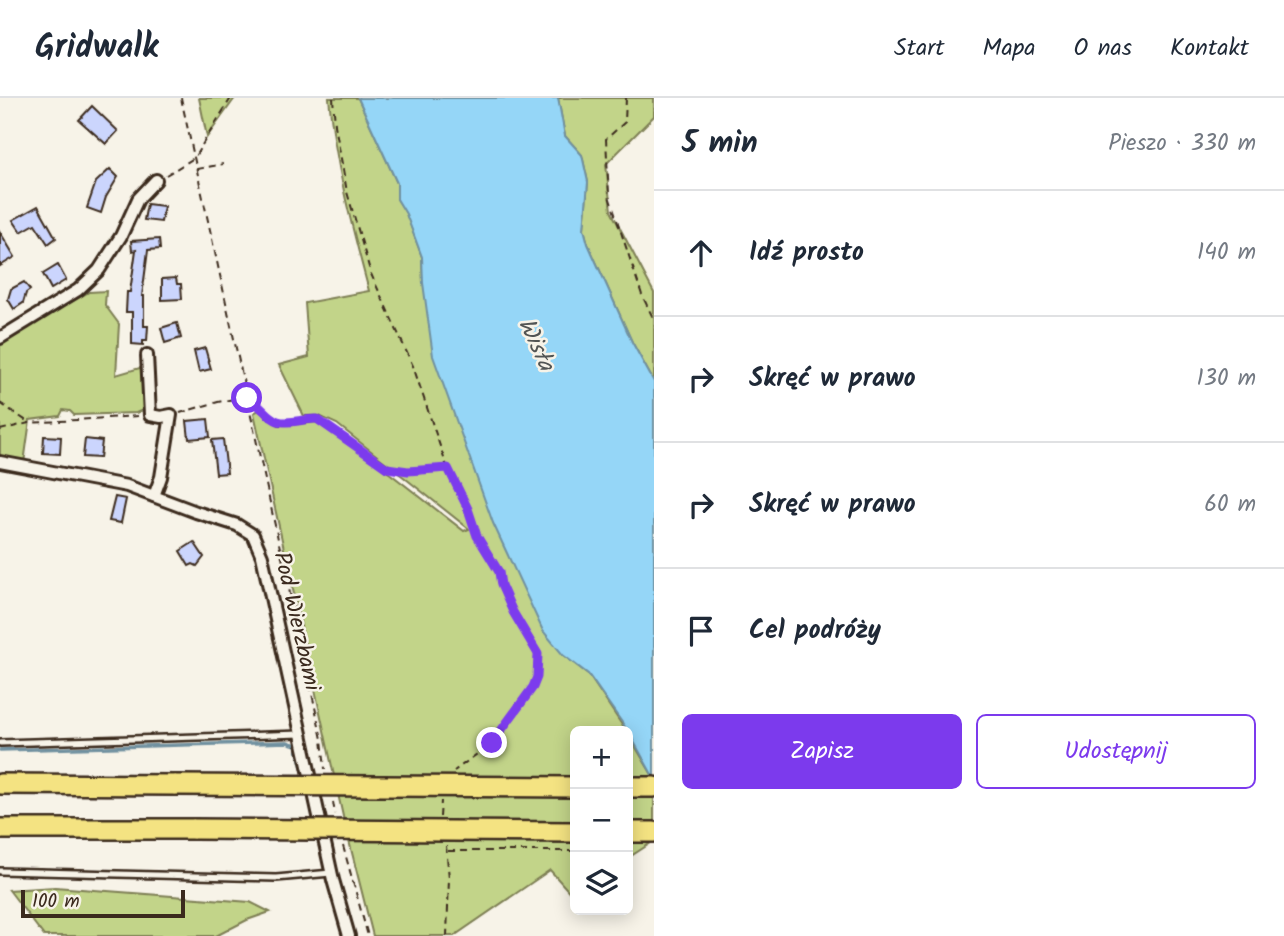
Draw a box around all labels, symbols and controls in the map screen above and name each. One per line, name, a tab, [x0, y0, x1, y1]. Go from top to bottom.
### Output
text: Gridwalk	[35, 22, 158, 75]
text: Start	[894, 29, 945, 68]
text: Mapa	[983, 29, 1035, 68]
text: O nas	[1073, 29, 1132, 68]
text: Kontakt	[1170, 29, 1249, 68]
text: 5 min	[682, 120, 758, 168]
text: Pieszo · 330 m	[1108, 126, 1256, 162]
text: Idź prosto	[749, 232, 864, 274]
icon: ahead	[682, 234, 720, 272]
text: 140 m	[1197, 235, 1256, 271]
water label: Wisła	[506, 312, 566, 379]
text: Skręć w prawo	[749, 358, 916, 400]
icon: right	[682, 360, 720, 398]
text: 130 m	[1197, 361, 1256, 397]
route start	[231, 382, 262, 413]
text: Skręć w prawo	[749, 484, 916, 526]
icon: right	[682, 486, 720, 524]
text: 60 m	[1204, 487, 1256, 523]
street label: Pod Wierzbami	[263, 548, 330, 696]
text: Cel podróży	[749, 610, 881, 652]
icon: arrive	[682, 612, 720, 650]
button: Zapisz	[682, 714, 962, 789]
button: Udostępnij	[976, 714, 1256, 789]
map controls	[570, 726, 633, 915]
button: +	[570, 726, 633, 789]
route end	[476, 727, 507, 758]
button: −	[570, 789, 633, 852]
button: layers	[570, 852, 633, 915]
scale bar	[21, 887, 186, 919]
text: 100 m	[32, 887, 80, 917]

